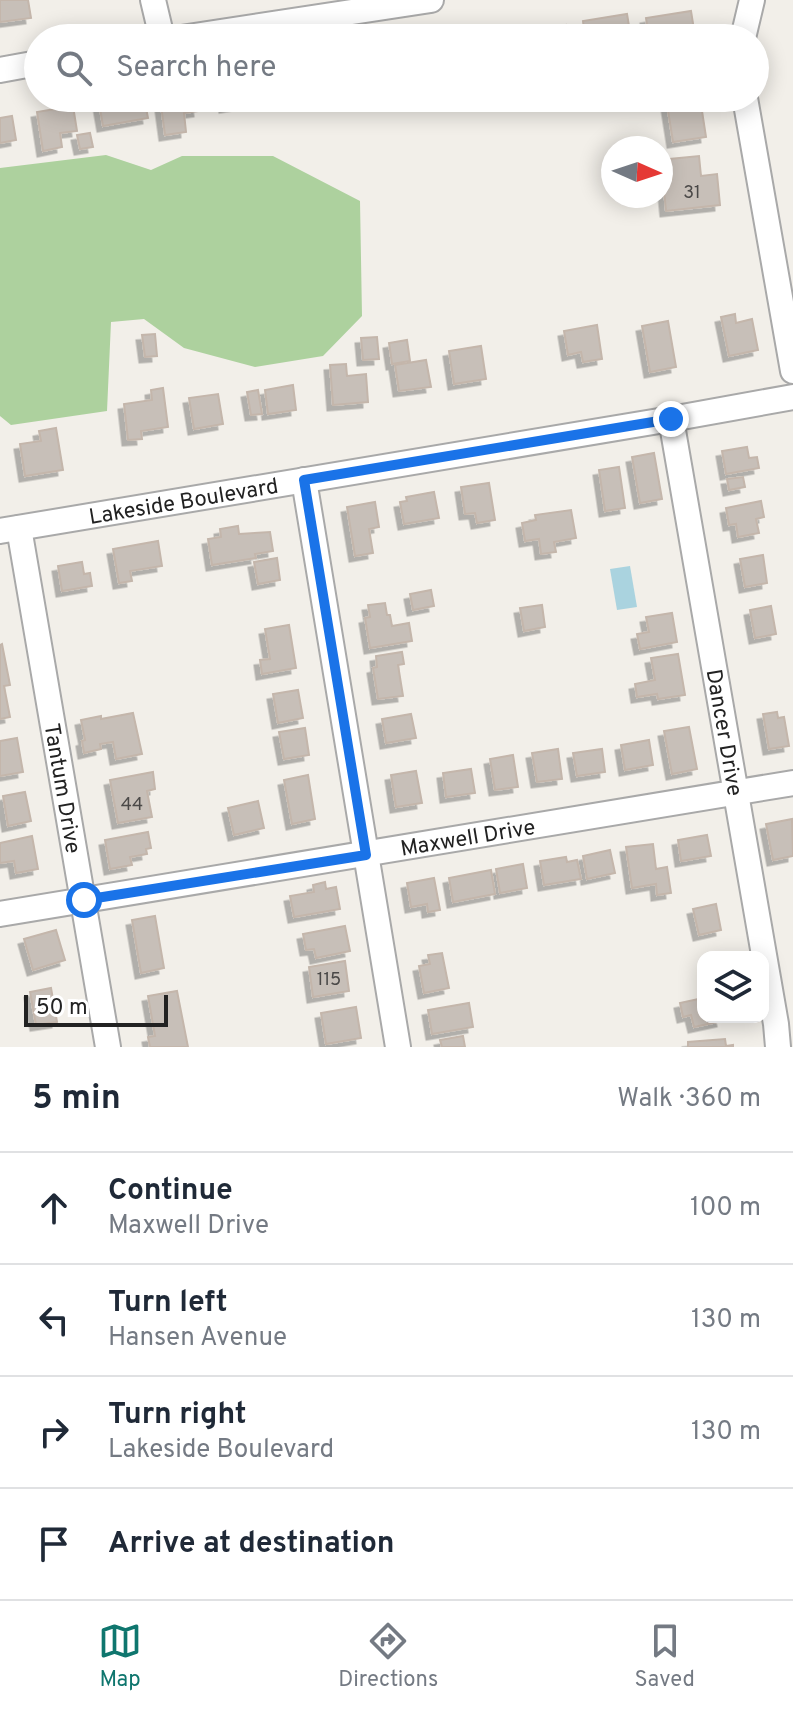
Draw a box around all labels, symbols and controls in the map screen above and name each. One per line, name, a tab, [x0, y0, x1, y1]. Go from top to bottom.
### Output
search box	[24, 24, 769, 112]
icon: search	[52, 46, 96, 90]
text: Search here	[116, 50, 276, 87]
north arrow	[601, 136, 673, 208]
house number: 31	[683, 182, 701, 205]
route end	[653, 401, 689, 437]
street label: Lakeside Boulevard	[87, 474, 281, 532]
street label: Dancer Drive	[699, 667, 747, 798]
street label: Tantum Drive	[37, 721, 86, 856]
house number: 44	[121, 794, 143, 817]
street label: Maxwell Drive	[399, 815, 537, 864]
route start	[66, 882, 102, 918]
map controls	[697, 951, 769, 1023]
button: layers	[697, 951, 769, 1023]
house number: 115	[317, 969, 341, 992]
scale bar	[24, 991, 168, 1027]
text: 50 m	[36, 995, 88, 1022]
text: 5 min	[32, 1078, 121, 1121]
text: Walk · 360 m	[617, 1083, 761, 1116]
text: Continue	[108, 1173, 233, 1210]
icon: ahead	[32, 1186, 76, 1230]
text: 100 m	[690, 1192, 761, 1225]
text: Maxwell Drive	[108, 1210, 269, 1243]
text: Turn left	[108, 1285, 228, 1322]
icon: left	[32, 1298, 76, 1342]
text: 130 m	[691, 1304, 761, 1337]
text: Hansen Avenue	[108, 1322, 287, 1355]
text: Turn right	[108, 1397, 246, 1434]
icon: right	[32, 1410, 76, 1454]
text: 130 m	[691, 1416, 761, 1449]
text: Lakeside Boulevard	[108, 1434, 334, 1467]
icon: arrive	[32, 1522, 76, 1566]
text: Arrive at destination	[108, 1526, 394, 1563]
tab: Map	[98, 1619, 142, 1694]
tab: Directions	[338, 1619, 438, 1694]
tab: Saved	[634, 1619, 695, 1694]

